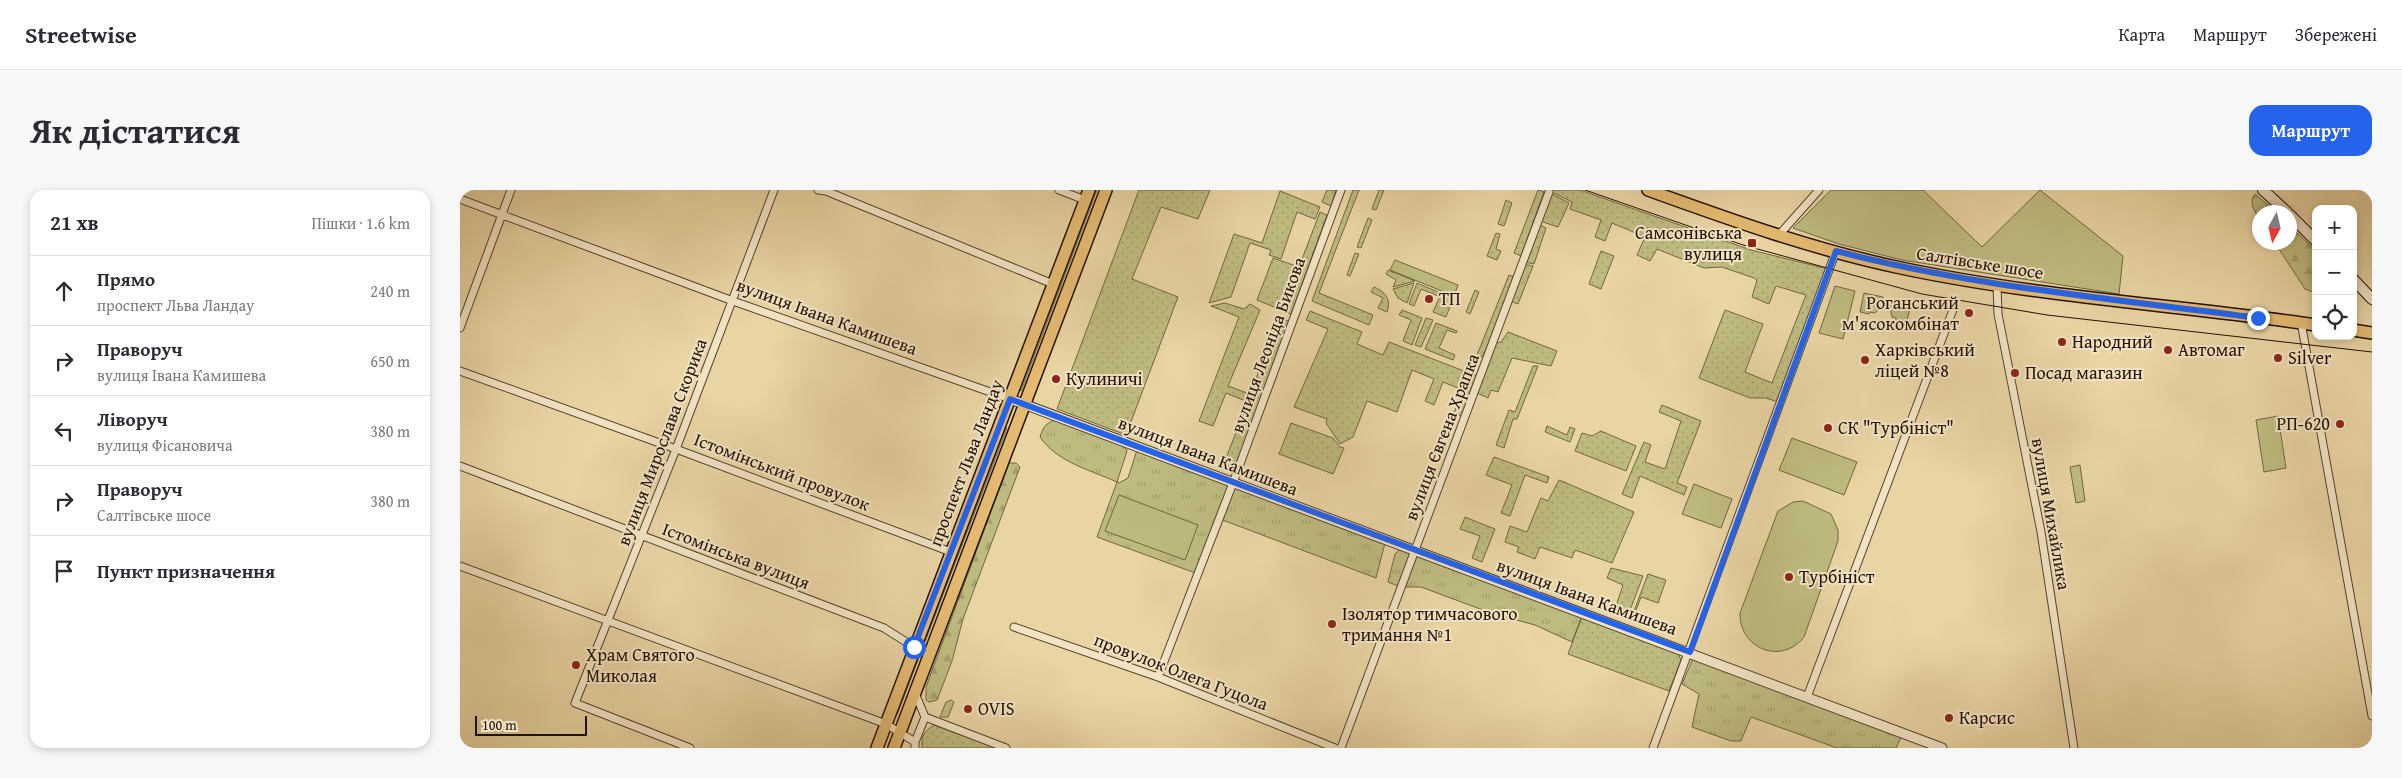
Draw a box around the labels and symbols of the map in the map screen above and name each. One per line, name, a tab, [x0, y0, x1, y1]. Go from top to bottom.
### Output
north arrow	[2252, 205, 2297, 250]
place label: Самсонівська вулиця	[1635, 219, 1742, 267]
marker: Самсонівська вулиця	[1746, 237, 1758, 249]
street label: Салтівське шосе	[1915, 239, 2046, 286]
street label: вулиця Леоніда Бикова	[1223, 253, 1312, 437]
street label: вулиця Івана Камишева	[733, 271, 922, 362]
place label: ТП	[1439, 285, 1461, 312]
place label: Роганський м'ясокомбінат	[1842, 289, 1959, 337]
marker: ТП	[1423, 293, 1435, 305]
marker: Роганський м'ясокомбінат	[1963, 307, 1975, 319]
route end	[2247, 307, 2270, 330]
place label: Народний	[2072, 328, 2153, 355]
street label: вулиця Мирослава Скорика	[609, 334, 714, 549]
place label: Харківський ліцей №8	[1875, 336, 1975, 384]
marker: Народний	[2056, 336, 2068, 348]
place label: Автомаг	[2178, 336, 2245, 363]
marker: Автомаг	[2162, 344, 2174, 356]
place label: Silver	[2288, 344, 2332, 371]
street label: вулиця Євгена Храпка	[1397, 349, 1486, 524]
marker: Silver	[2272, 352, 2284, 364]
marker: Харківський ліцей №8	[1859, 354, 1871, 366]
place label: Посад магазин	[2025, 359, 2143, 386]
place label: Кулиничі	[1066, 365, 1143, 392]
marker: Посад магазин	[2009, 367, 2021, 379]
marker: Кулиничі	[1050, 373, 1062, 385]
street label: проспект Льва Ландау	[921, 375, 1010, 550]
street label: вулиця Івана Камишева	[1114, 409, 1302, 502]
place label: РП-620	[2277, 410, 2330, 437]
place label: СК "Турбініст"	[1838, 414, 1954, 441]
marker: РП-620	[2334, 418, 2346, 430]
marker: СК "Турбініст"	[1822, 422, 1834, 434]
street label: Істомінський провулок	[690, 426, 875, 518]
street label: вулиця Михайлика	[2025, 436, 2078, 592]
street label: Істомінська вулиця	[658, 515, 814, 596]
street label: вулиця Івана Камишева	[1493, 551, 1682, 642]
place label: Турбініст	[1799, 563, 1875, 590]
marker: Турбініст	[1783, 571, 1795, 583]
place label: Ізолятор тимчасового тримання №1	[1342, 600, 1518, 648]
marker: Ізолятор тимчасового тримання №1	[1326, 618, 1338, 630]
street label: провулок Олега Гуцола	[1090, 626, 1273, 717]
route start	[903, 636, 926, 659]
place label: Храм Святого Миколая	[586, 641, 695, 689]
marker: Храм Святого Миколая	[570, 659, 582, 671]
place label: OVIS	[978, 695, 1015, 722]
marker: OVIS	[962, 703, 974, 715]
place label: Карсис	[1959, 704, 2015, 731]
marker: Карсис	[1943, 712, 1955, 724]
scale bar	[475, 713, 588, 736]

